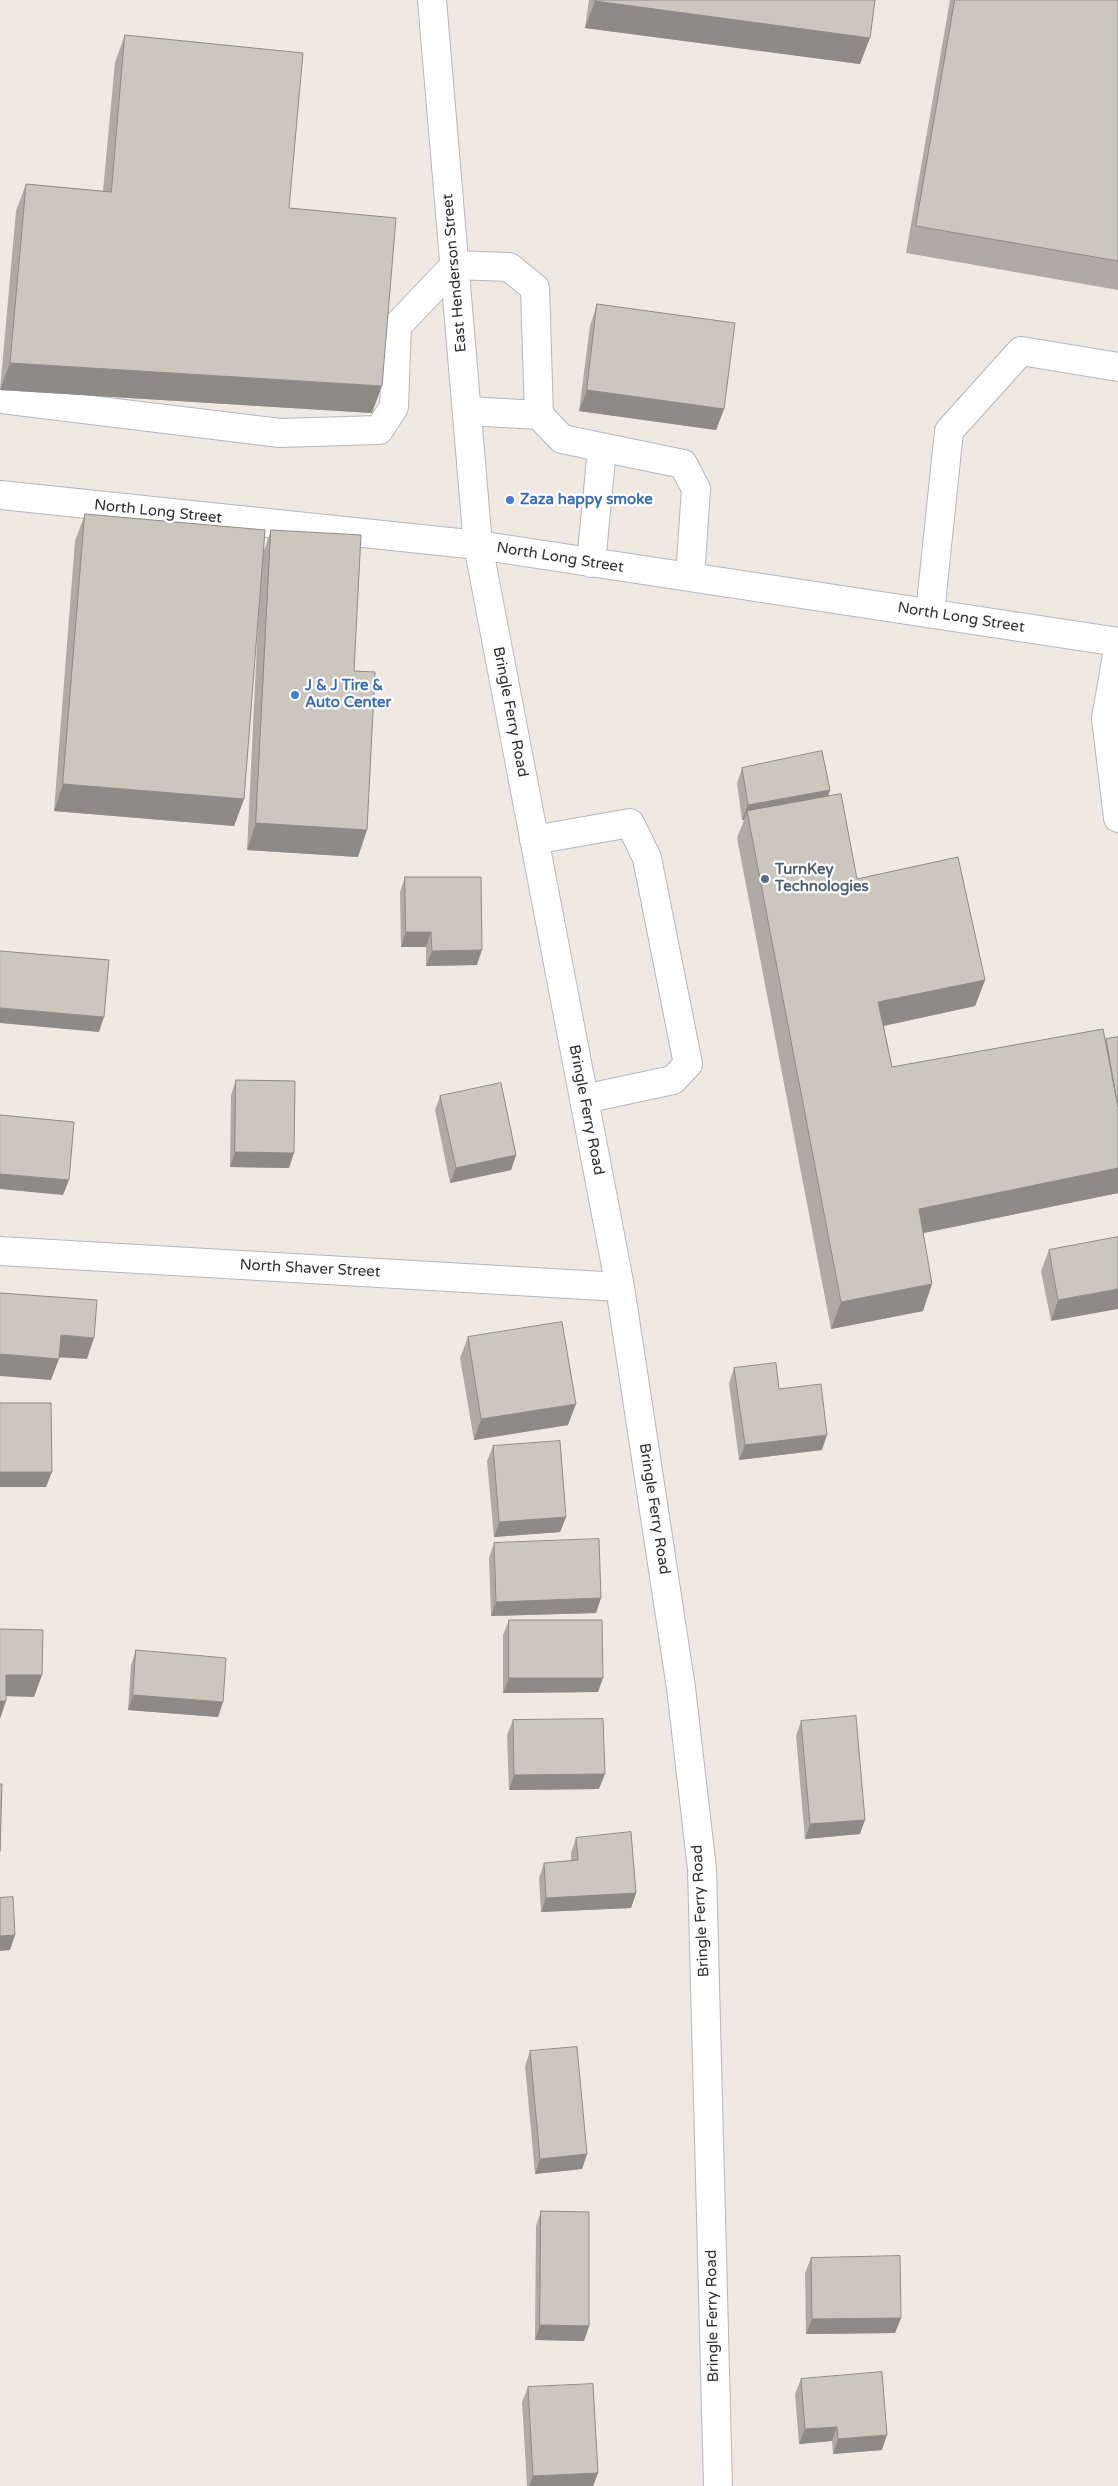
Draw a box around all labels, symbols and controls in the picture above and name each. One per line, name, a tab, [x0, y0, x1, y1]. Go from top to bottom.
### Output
street label: East Henderson Street	[439, 193, 471, 353]
place label: Zaza happy smoke	[520, 491, 653, 509]
marker: Zaza happy smoke	[504, 494, 516, 506]
street label: North Long Street	[93, 496, 223, 528]
street label: North Long Street	[495, 539, 625, 577]
street label: North Long Street	[896, 599, 1026, 637]
street label: Bringle Ferry Road	[489, 645, 531, 779]
place label: J & J Tire & Auto Center	[305, 677, 391, 712]
marker: J & J Tire & Auto Center	[289, 689, 301, 701]
place label: TurnKey Technologies	[775, 861, 869, 896]
marker: TurnKey Technologies	[759, 873, 771, 885]
street label: Bringle Ferry Road	[565, 1043, 607, 1177]
street label: North Shaver Street	[239, 1256, 381, 1282]
street label: Bringle Ferry Road	[635, 1442, 673, 1576]
street label: Bringle Ferry Road	[689, 1844, 713, 1978]
street label: Bringle Ferry Road	[703, 2250, 723, 2382]

